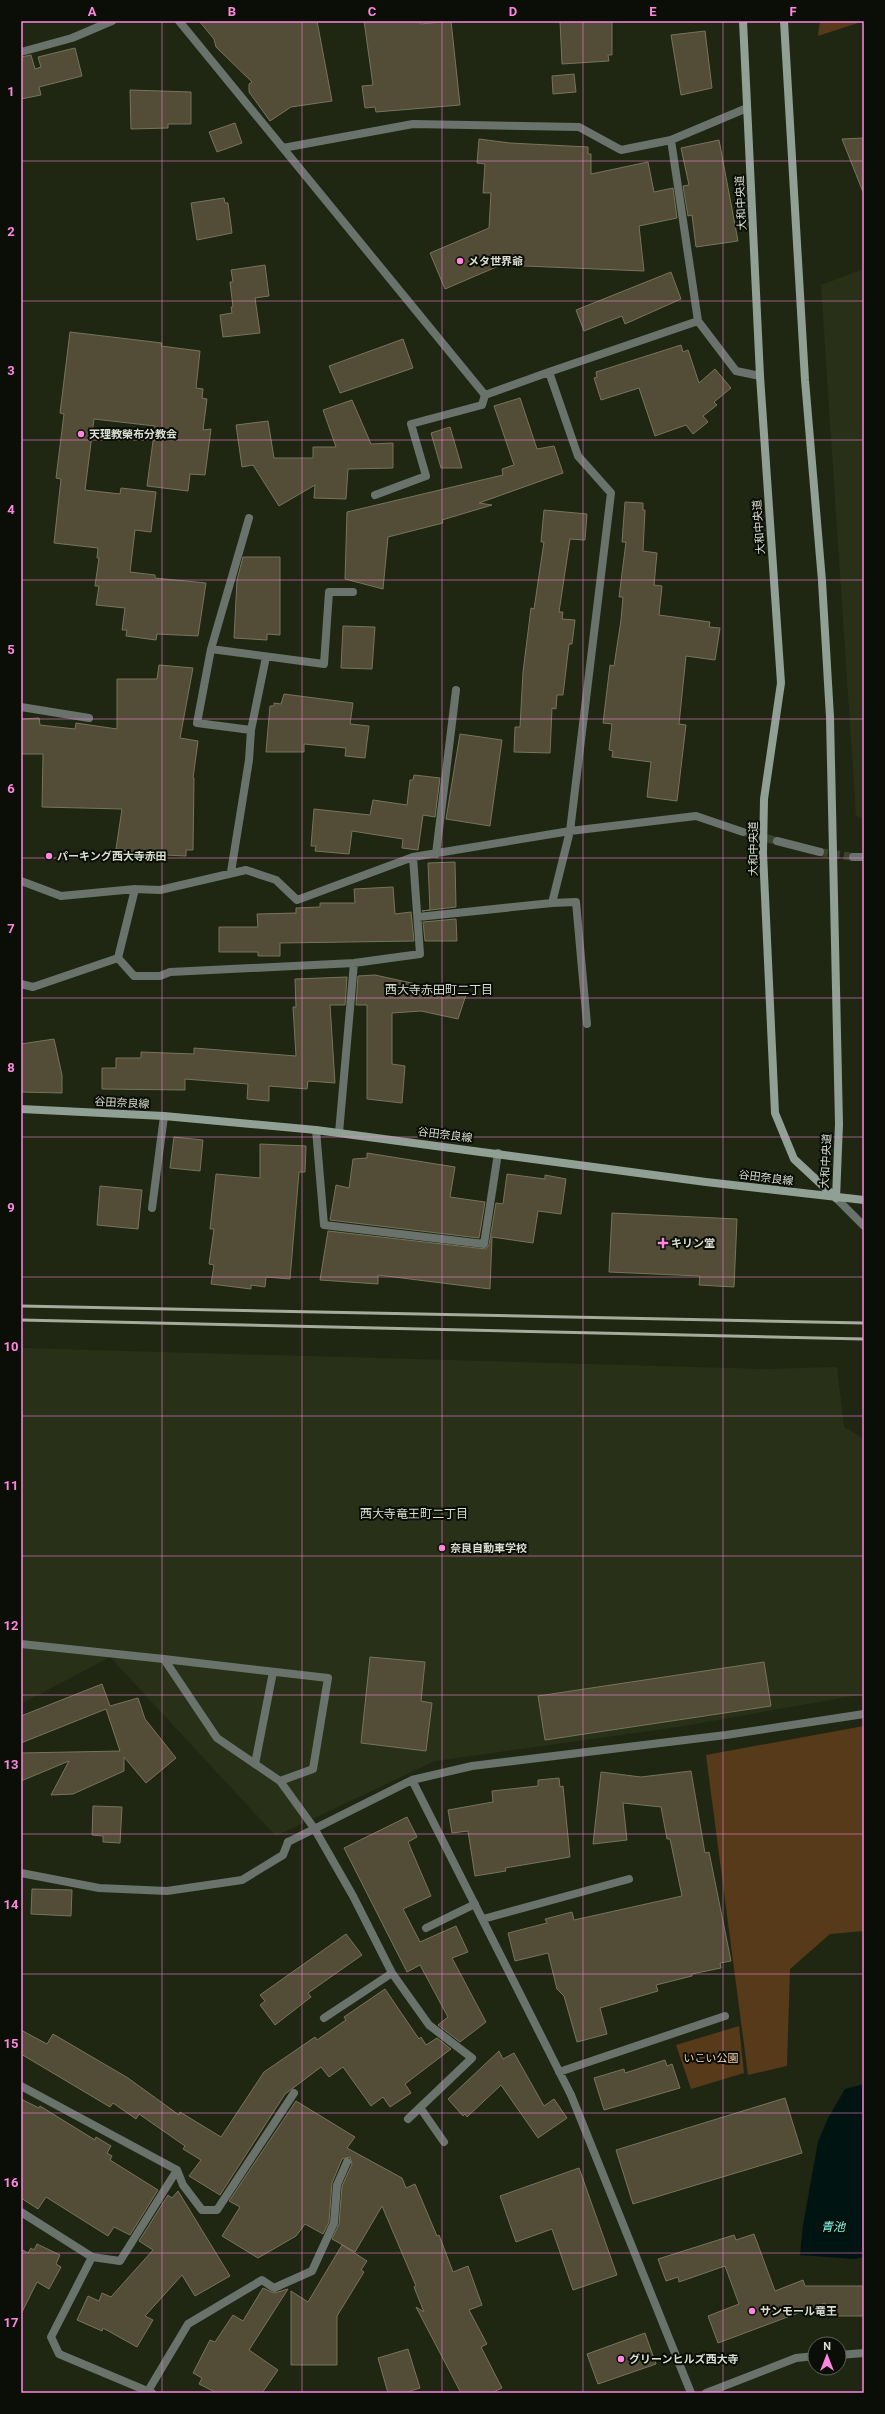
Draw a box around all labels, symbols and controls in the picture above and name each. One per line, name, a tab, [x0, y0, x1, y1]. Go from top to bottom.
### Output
text: A	[88, 4, 97, 19]
text: B	[228, 4, 236, 19]
text: C	[368, 4, 377, 19]
text: D	[509, 4, 517, 19]
text: E	[649, 4, 657, 19]
text: F	[789, 4, 797, 19]
text: 1	[7, 84, 15, 99]
street label: 大和中央道	[733, 175, 749, 231]
text: 2	[7, 224, 15, 239]
place label: メタ世界爺	[468, 255, 523, 268]
marker: メタ世界爺	[455, 256, 465, 266]
text: 3	[7, 363, 15, 378]
place label: 天理教榮布分教会	[89, 428, 177, 441]
marker: 天理教榮布分教会	[76, 429, 86, 439]
street label: 大和中央道	[751, 499, 767, 555]
text: 4	[7, 502, 15, 517]
text: 5	[7, 642, 15, 657]
text: 6	[7, 781, 15, 796]
street label: 大和中央道	[747, 822, 760, 877]
place label: パーキング西大寺赤田	[57, 850, 167, 863]
marker: パーキング西大寺赤田	[44, 851, 54, 861]
text: 7	[7, 921, 15, 936]
district label: 西大寺赤田町二丁目	[385, 983, 493, 997]
text: 8	[7, 1060, 15, 1075]
street label: 谷田奈良線	[94, 1095, 150, 1111]
street label: 谷田奈良線	[417, 1125, 473, 1145]
street label: 大和中央道	[818, 1133, 834, 1189]
street label: 谷田奈良線	[738, 1168, 794, 1188]
text: 9	[7, 1200, 15, 1215]
place label: キリン堂	[671, 1237, 715, 1250]
marker: キリン堂	[658, 1238, 668, 1248]
text: 10	[4, 1339, 18, 1354]
text: 11	[4, 1478, 18, 1493]
district label: 西大寺竜王町二丁目	[360, 1507, 468, 1521]
place label: 奈良自動車学校	[450, 1542, 527, 1555]
marker: 奈良自動車学校	[437, 1543, 447, 1553]
text: 12	[4, 1618, 18, 1633]
text: 13	[4, 1757, 18, 1772]
text: 14	[4, 1897, 19, 1912]
text: 15	[4, 2036, 18, 2051]
park label: いこい公園	[684, 2052, 739, 2065]
text: 16	[4, 2175, 19, 2190]
water label: 青池	[821, 2220, 846, 2234]
place label: サンモール竜王	[760, 2305, 837, 2318]
marker: サンモール竜王	[747, 2306, 757, 2316]
text: 17	[4, 2315, 18, 2330]
north arrow	[807, 2336, 847, 2376]
text: N	[823, 2340, 831, 2353]
place label: グリーンヒルズ西大寺	[629, 2353, 738, 2366]
marker: グリーンヒルズ西大寺	[616, 2354, 626, 2364]

